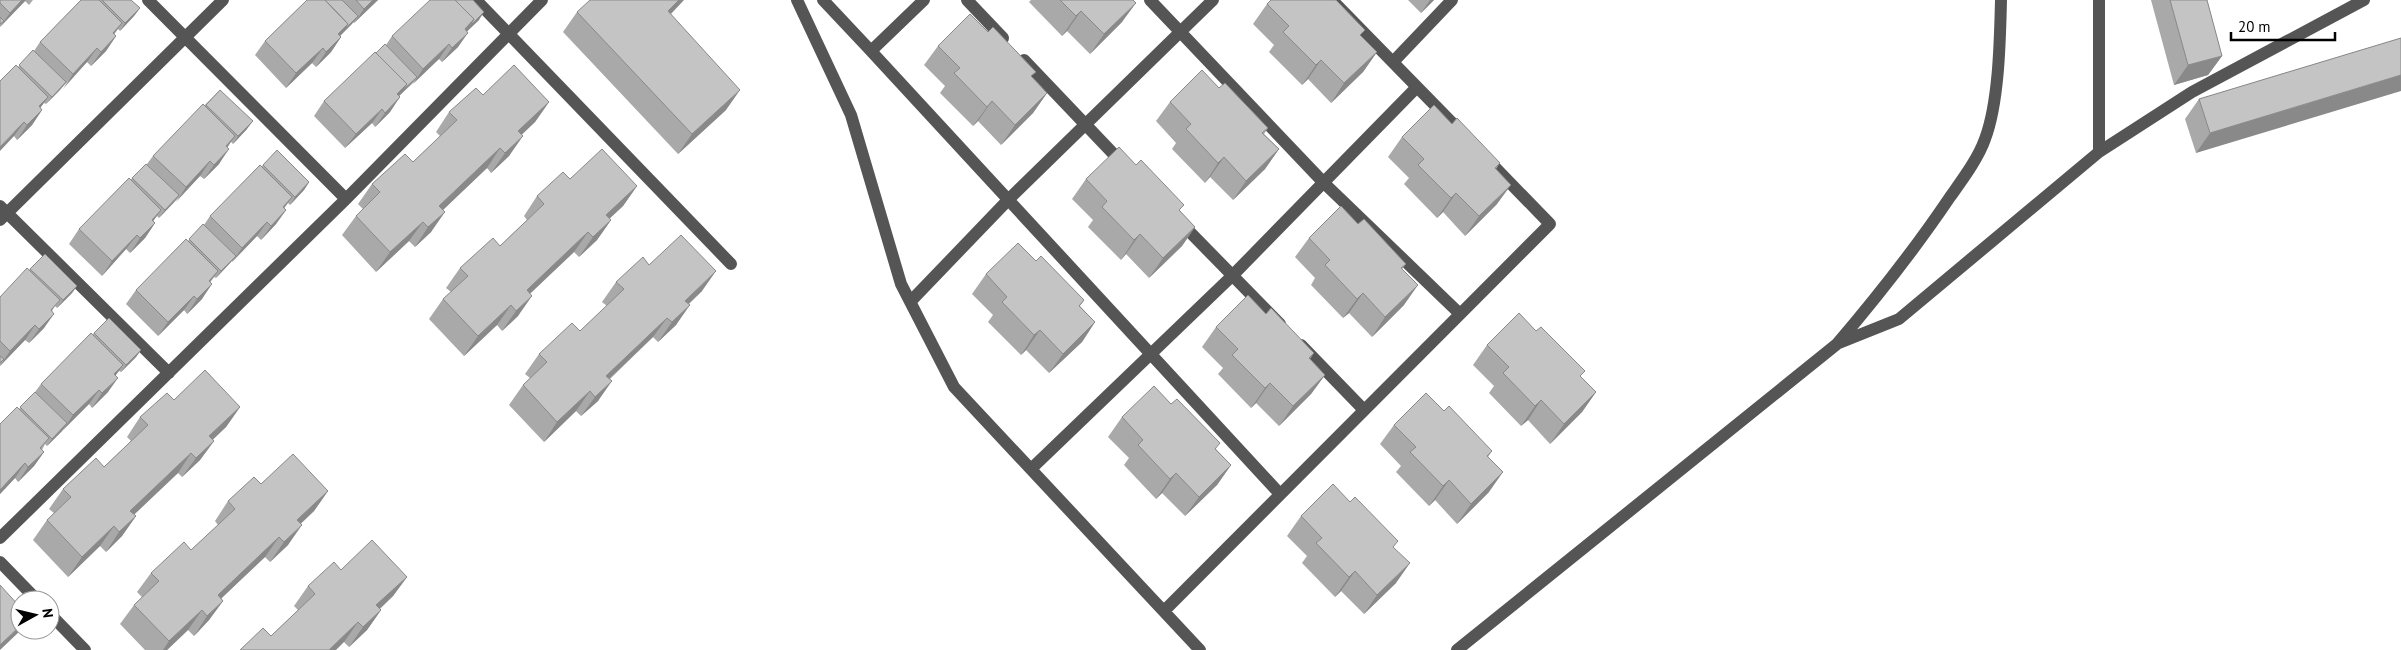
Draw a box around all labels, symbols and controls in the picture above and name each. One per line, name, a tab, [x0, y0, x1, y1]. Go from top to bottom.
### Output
scale bar	[2231, 10, 2335, 42]
text: 20 m	[2238, 17, 2271, 36]
north arrow	[10, 590, 60, 640]
text: N	[38, 607, 57, 619]

